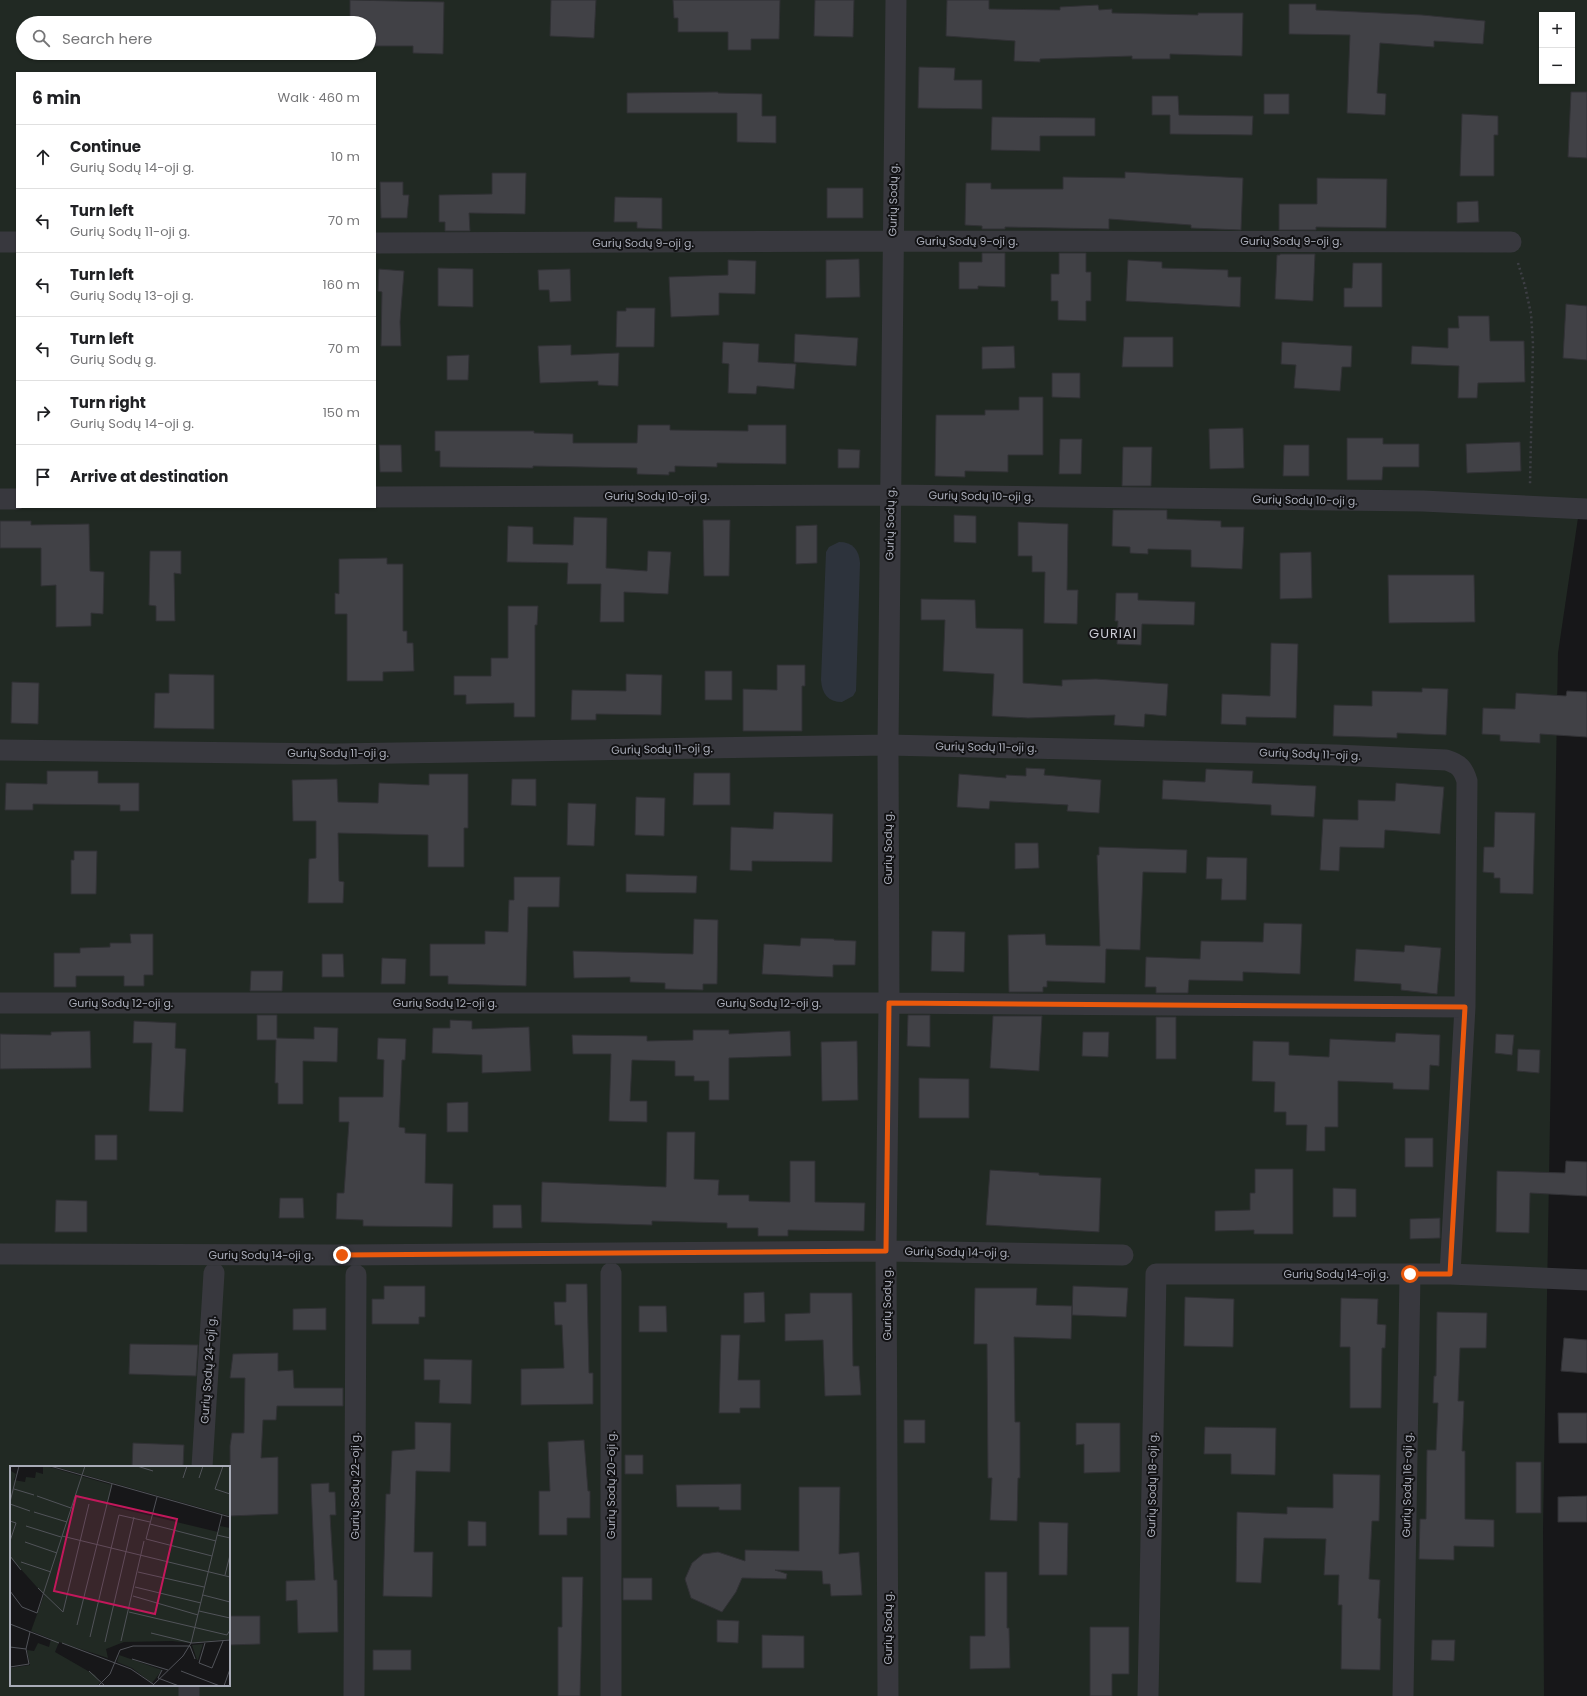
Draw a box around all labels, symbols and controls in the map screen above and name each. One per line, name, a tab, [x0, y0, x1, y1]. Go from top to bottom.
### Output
map controls	[1539, 12, 1575, 84]
button: +	[1539, 12, 1575, 48]
search box	[16, 16, 376, 60]
icon: search	[30, 27, 52, 49]
text: Search here	[62, 28, 152, 49]
button: −	[1539, 48, 1575, 84]
text: 6 min	[32, 86, 81, 110]
text: Walk · 460 m	[277, 88, 360, 107]
text: Continue	[70, 136, 141, 157]
icon: ahead	[32, 146, 54, 168]
text: 10 m	[331, 147, 360, 166]
text: Gurių Sodų 14-oji g.	[70, 158, 194, 177]
street label: Gurių Sodų g.	[884, 163, 902, 237]
text: Turn left	[70, 200, 134, 221]
icon: left	[32, 210, 54, 232]
text: 70 m	[328, 211, 360, 230]
text: Gurių Sodų 11-oji g.	[70, 222, 190, 241]
street label: Gurių Sodų 9-oji g.	[916, 233, 1018, 249]
street label: Gurių Sodų 9-oji g.	[1240, 233, 1342, 249]
street label: Gurių Sodų 9-oji g.	[592, 235, 694, 251]
text: Turn left	[70, 264, 134, 285]
icon: left	[32, 274, 54, 296]
text: 160 m	[323, 275, 360, 294]
text: Gurių Sodų 13-oji g.	[70, 286, 194, 305]
text: Turn left	[70, 328, 134, 349]
icon: left	[32, 338, 54, 360]
text: 70 m	[328, 339, 360, 358]
text: Gurių Sodų g.	[70, 350, 156, 369]
text: Turn right	[70, 392, 146, 413]
icon: right	[32, 402, 54, 424]
text: 150 m	[323, 403, 360, 422]
text: Gurių Sodų 14-oji g.	[70, 414, 194, 433]
icon: arrive	[32, 466, 54, 488]
text: Arrive at destination	[70, 466, 228, 487]
street label: Gurių Sodų g.	[881, 487, 899, 561]
street label: Gurių Sodų 10-oji g.	[928, 487, 1034, 505]
street label: Gurių Sodų 10-oji g.	[605, 488, 709, 504]
street label: Gurių Sodų 10-oji g.	[1252, 491, 1358, 509]
district label: GURIAI	[1089, 624, 1137, 643]
street label: Gurių Sodų 11-oji g.	[935, 738, 1037, 756]
street label: Gurių Sodų 11-oji g.	[611, 740, 713, 758]
street label: Gurių Sodų 11-oji g.	[1259, 744, 1361, 764]
street label: Gurių Sodų 11-oji g.	[287, 745, 389, 761]
street label: Gurių Sodų g.	[880, 811, 896, 885]
street label: Gurių Sodų 12-oji g.	[69, 995, 173, 1011]
street label: Gurių Sodų 12-oji g.	[393, 995, 497, 1011]
street label: Gurių Sodų 12-oji g.	[717, 995, 821, 1011]
street label: Gurių Sodų 14-oji g.	[904, 1243, 1010, 1261]
route end	[333, 1246, 351, 1264]
street label: Gurių Sodų 14-oji g.	[209, 1247, 313, 1263]
route start	[1401, 1265, 1419, 1283]
street label: Gurių Sodų 14-oji g.	[1284, 1266, 1388, 1282]
street label: Gurių Sodų g.	[879, 1267, 895, 1341]
street label: Gurių Sodų 24-oji g.	[196, 1316, 220, 1424]
street label: Gurių Sodų 20-oji g.	[603, 1431, 619, 1539]
street label: Gurių Sodų 22-oji g.	[347, 1432, 363, 1540]
street label: Gurių Sodų 18-oji g.	[1143, 1432, 1161, 1538]
street label: Gurių Sodų 16-oji g.	[1398, 1432, 1416, 1538]
inset map	[10, 1466, 230, 1686]
street label: Gurių Sodų g.	[880, 1591, 896, 1665]

